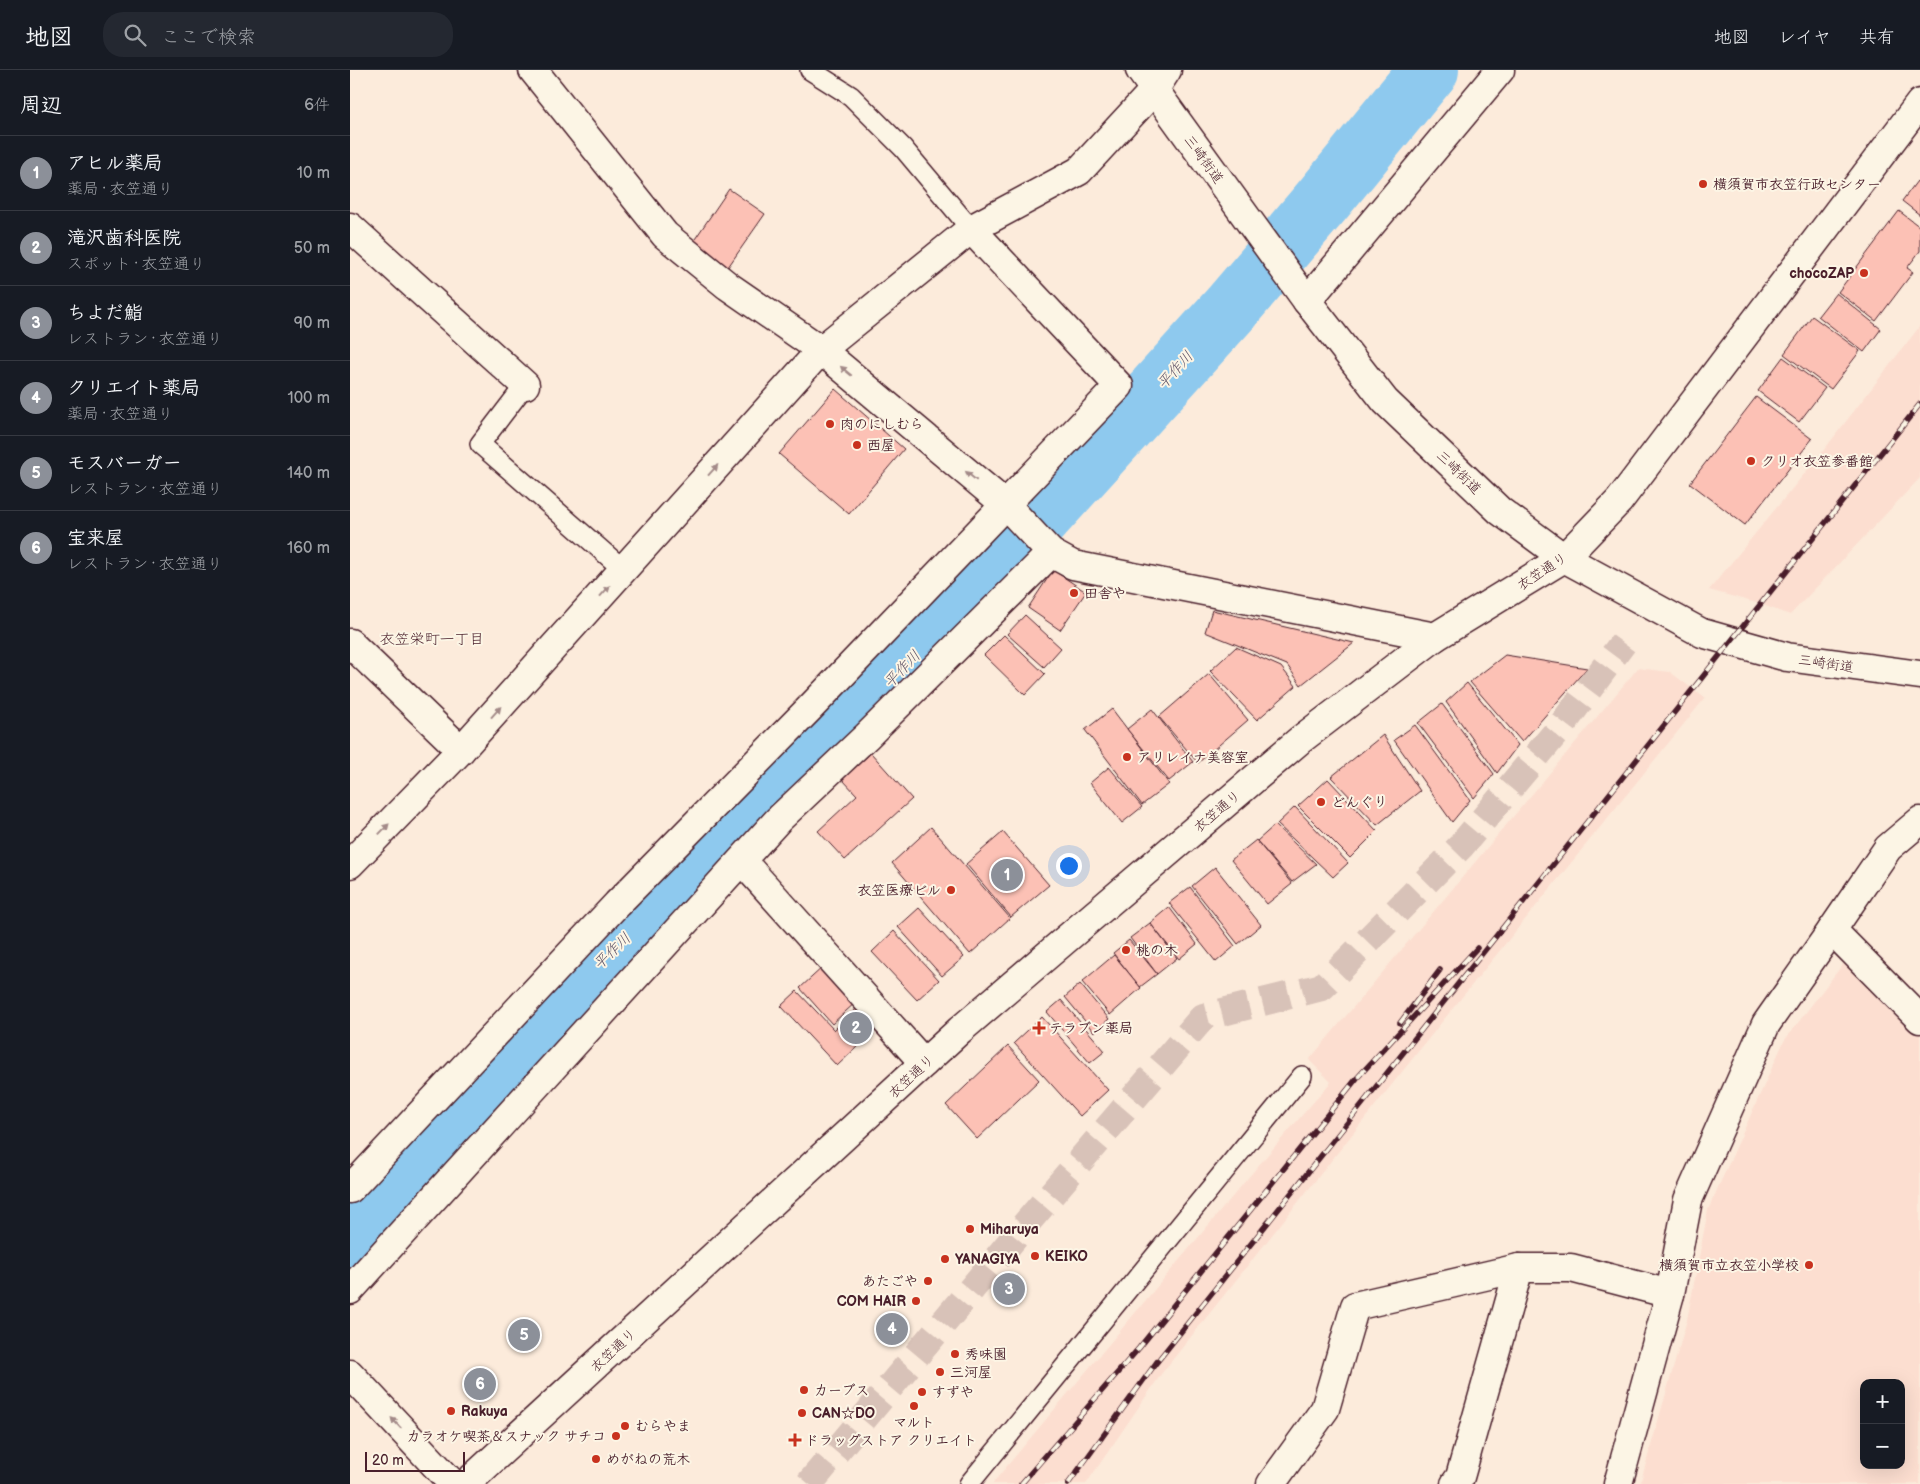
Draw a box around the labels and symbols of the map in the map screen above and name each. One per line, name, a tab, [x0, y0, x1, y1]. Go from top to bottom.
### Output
street label: 三崎街道	[1180, 132, 1227, 187]
place label: 横須賀市衣笠行政センター	[1713, 176, 1881, 193]
marker: 横須賀市衣笠行政センター	[1697, 178, 1709, 190]
place label: chocoZAP	[1789, 265, 1854, 282]
marker: chocoZAP	[1858, 267, 1870, 279]
water label: 平作川	[1153, 347, 1197, 393]
one-way arrow	[840, 366, 852, 377]
place label: 肉のにしむら	[840, 416, 924, 433]
marker: 肉のにしむら	[824, 418, 836, 430]
place label: 西屋	[867, 437, 895, 454]
marker: 西屋	[851, 439, 863, 451]
street label: 三崎街道	[1433, 447, 1485, 498]
place label: クリオ衣笠参番館	[1761, 453, 1873, 470]
marker: クリオ衣笠参番館	[1745, 455, 1757, 467]
one-way arrow	[707, 464, 719, 476]
one-way arrow	[964, 470, 977, 481]
street label: 衣笠通り	[1514, 549, 1570, 594]
one-way arrow	[599, 584, 610, 597]
place label: 田舎や	[1084, 585, 1126, 602]
marker: 田舎や	[1068, 587, 1080, 599]
district label: 衣笠栄町一丁目	[379, 630, 485, 649]
water label: 平作川	[880, 647, 925, 692]
street label: 三崎街道	[1797, 651, 1855, 676]
one-way arrow	[490, 706, 502, 718]
place label: アリレイナ美容室	[1137, 749, 1249, 766]
marker: アリレイナ美容室	[1121, 751, 1133, 763]
street label: 衣笠通り	[1190, 787, 1244, 836]
place label: どんぐり	[1331, 794, 1388, 811]
marker: どんぐり	[1315, 796, 1327, 808]
one-way arrow	[378, 823, 390, 835]
your location	[1056, 853, 1082, 879]
pin: 1	[991, 856, 1023, 894]
place label: 衣笠医療ビル	[857, 882, 941, 899]
marker: 衣笠医療ビル	[945, 884, 957, 896]
water label: 平作川	[590, 929, 635, 974]
place label: 桃の木	[1136, 942, 1178, 959]
marker: 桃の木	[1120, 944, 1132, 956]
pin: 2	[840, 1009, 872, 1047]
place label: テラブン薬局	[1049, 1020, 1133, 1037]
marker: テラブン薬局	[1033, 1022, 1045, 1034]
street label: 衣笠通り	[885, 1051, 938, 1102]
place label: Miharuya	[980, 1221, 1039, 1238]
marker: Miharuya	[964, 1223, 976, 1235]
place label: KEIKO	[1045, 1248, 1088, 1265]
marker: KEIKO	[1029, 1250, 1041, 1262]
place label: YANAGIYA	[955, 1251, 1021, 1268]
marker: YANAGIYA	[939, 1253, 951, 1265]
place label: 横須賀市立衣笠小学校	[1659, 1257, 1799, 1274]
marker: 横須賀市立衣笠小学校	[1803, 1259, 1815, 1271]
pin: 3	[993, 1270, 1025, 1308]
place label: あたごや	[862, 1273, 918, 1290]
marker: あたごや	[922, 1275, 934, 1287]
place label: COM HAIR	[837, 1293, 906, 1310]
marker: COM HAIR	[910, 1295, 922, 1307]
pin: 4	[876, 1310, 908, 1348]
pin: 5	[508, 1316, 540, 1354]
street label: 衣笠通り	[587, 1325, 640, 1376]
place label: 秀味園	[965, 1346, 1007, 1363]
marker: 秀味園	[949, 1348, 961, 1360]
place label: 三河屋	[950, 1364, 992, 1381]
pin: 6	[464, 1365, 496, 1403]
marker: 三河屋	[934, 1366, 946, 1378]
place label: カーブス	[814, 1382, 869, 1399]
marker: カーブス	[798, 1384, 810, 1396]
place label: すずや	[932, 1384, 974, 1401]
marker: すずや	[916, 1386, 928, 1398]
marker: マルト	[908, 1400, 920, 1412]
place label: Rakuya	[461, 1403, 508, 1420]
marker: Rakuya	[445, 1405, 457, 1417]
place label: CAN☆DO	[812, 1405, 875, 1422]
marker: CAN☆DO	[796, 1407, 808, 1419]
place label: マルト	[893, 1414, 935, 1431]
one-way arrow	[390, 1417, 402, 1429]
place label: むらやま	[635, 1418, 691, 1435]
marker: むらやま	[619, 1420, 631, 1432]
place label: カラオケ喫茶＆スナック サチコ	[407, 1428, 606, 1445]
marker: カラオケ喫茶＆スナック サチコ	[610, 1430, 622, 1442]
place label: ドラッグストア クリエイト	[805, 1432, 977, 1449]
marker: ドラッグストア クリエイト	[789, 1434, 801, 1446]
scale bar	[365, 1449, 465, 1472]
place label: めがねの荒木	[606, 1451, 690, 1468]
marker: めがねの荒木	[590, 1453, 602, 1465]

